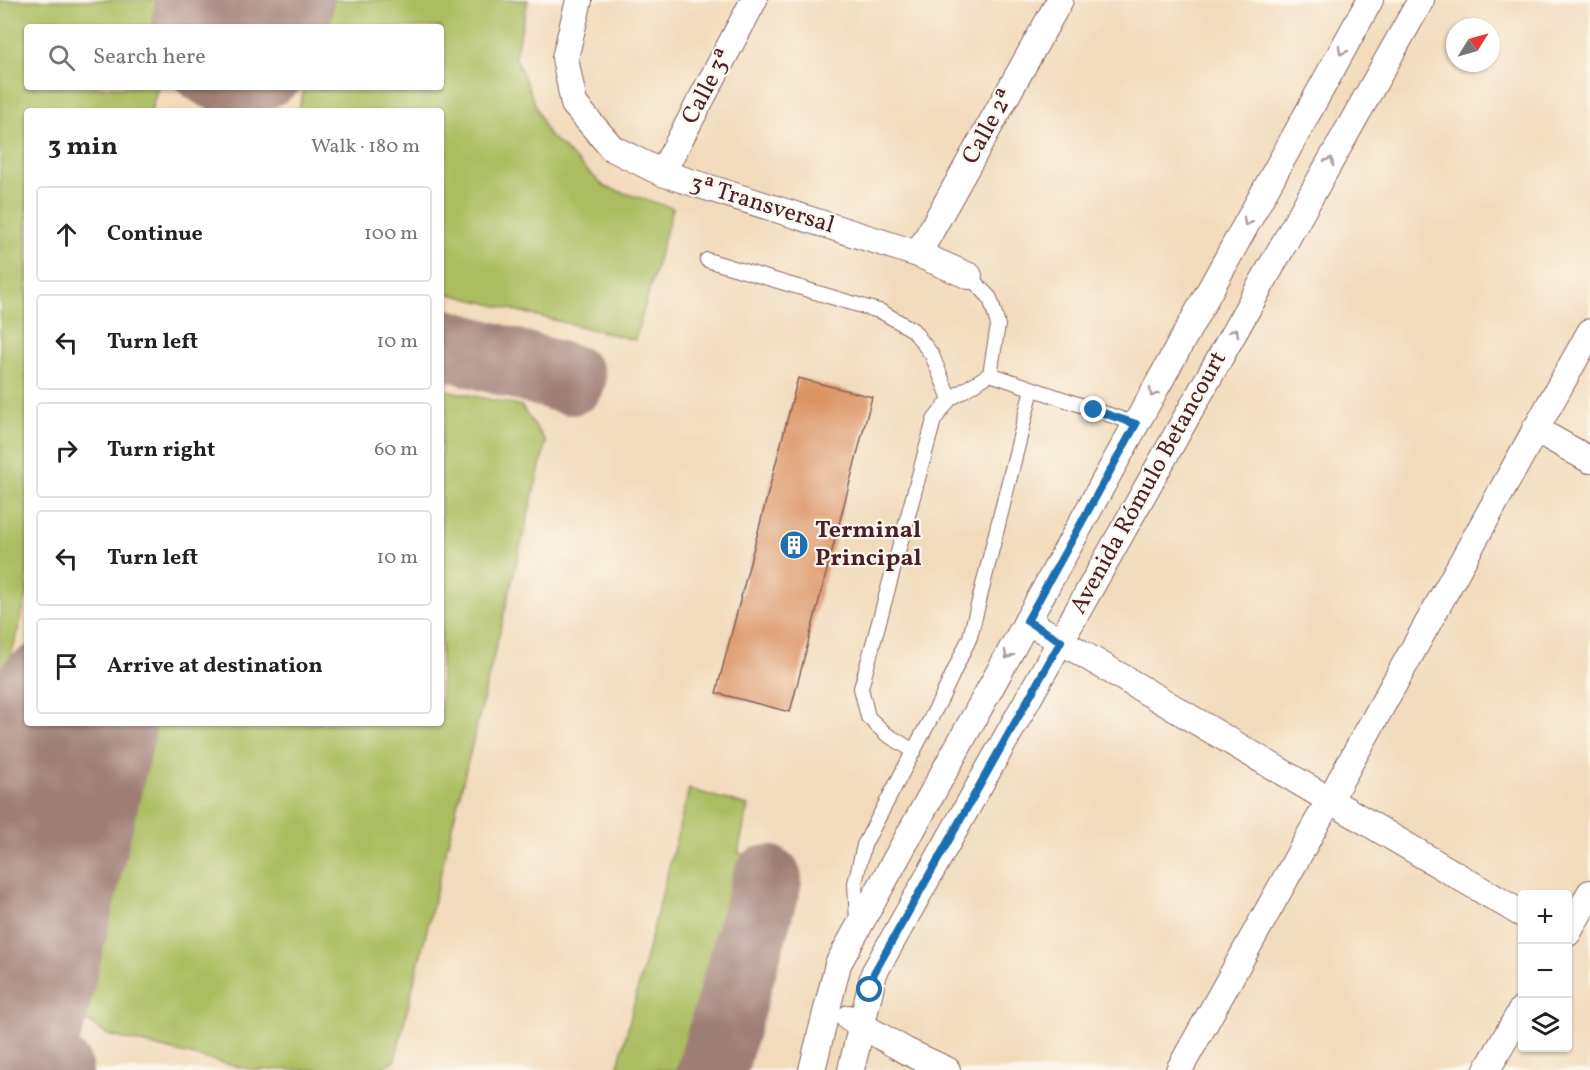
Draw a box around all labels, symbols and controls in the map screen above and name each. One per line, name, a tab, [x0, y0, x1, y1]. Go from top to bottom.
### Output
north arrow	[1446, 18, 1500, 72]
search box	[24, 24, 444, 90]
icon: search	[45, 41, 78, 74]
text: Search here	[93, 42, 206, 73]
street label: Calle 3ª	[674, 43, 742, 131]
one-way arrow	[1338, 45, 1349, 55]
street label: Calle 2ª	[954, 83, 1024, 171]
text: 3 min	[48, 129, 118, 165]
text: Walk · 180 m	[311, 133, 420, 161]
one-way arrow	[1323, 157, 1334, 168]
street label: 3ª Transversal	[686, 167, 838, 243]
one-way arrow	[1243, 216, 1255, 226]
icon: ahead	[50, 218, 83, 251]
text: Continue	[107, 219, 203, 250]
text: 100 m	[364, 220, 418, 248]
icon: left	[50, 326, 83, 359]
text: Turn left	[107, 327, 198, 358]
one-way arrow	[1227, 327, 1239, 338]
text: 10 m	[377, 328, 418, 356]
street label: Avenida Rómulo Betancourt	[1062, 345, 1236, 621]
one-way arrow	[1149, 387, 1160, 397]
route end	[1080, 396, 1106, 422]
icon: right	[50, 434, 83, 467]
text: Turn right	[107, 435, 215, 466]
text: 60 m	[374, 436, 418, 464]
place label: Terminal Principal	[815, 514, 922, 576]
building icon: Terminal Principal	[778, 529, 810, 561]
icon: left	[50, 542, 83, 575]
text: Turn left	[107, 543, 198, 574]
text: 10 m	[377, 544, 418, 572]
one-way arrow	[1004, 649, 1015, 659]
icon: arrive	[50, 650, 83, 683]
text: Arrive at destination	[107, 651, 323, 682]
map controls	[1518, 890, 1572, 1052]
button: +	[1518, 890, 1572, 944]
button: −	[1518, 944, 1572, 998]
route start	[856, 976, 882, 1002]
button: layers	[1518, 998, 1572, 1052]

